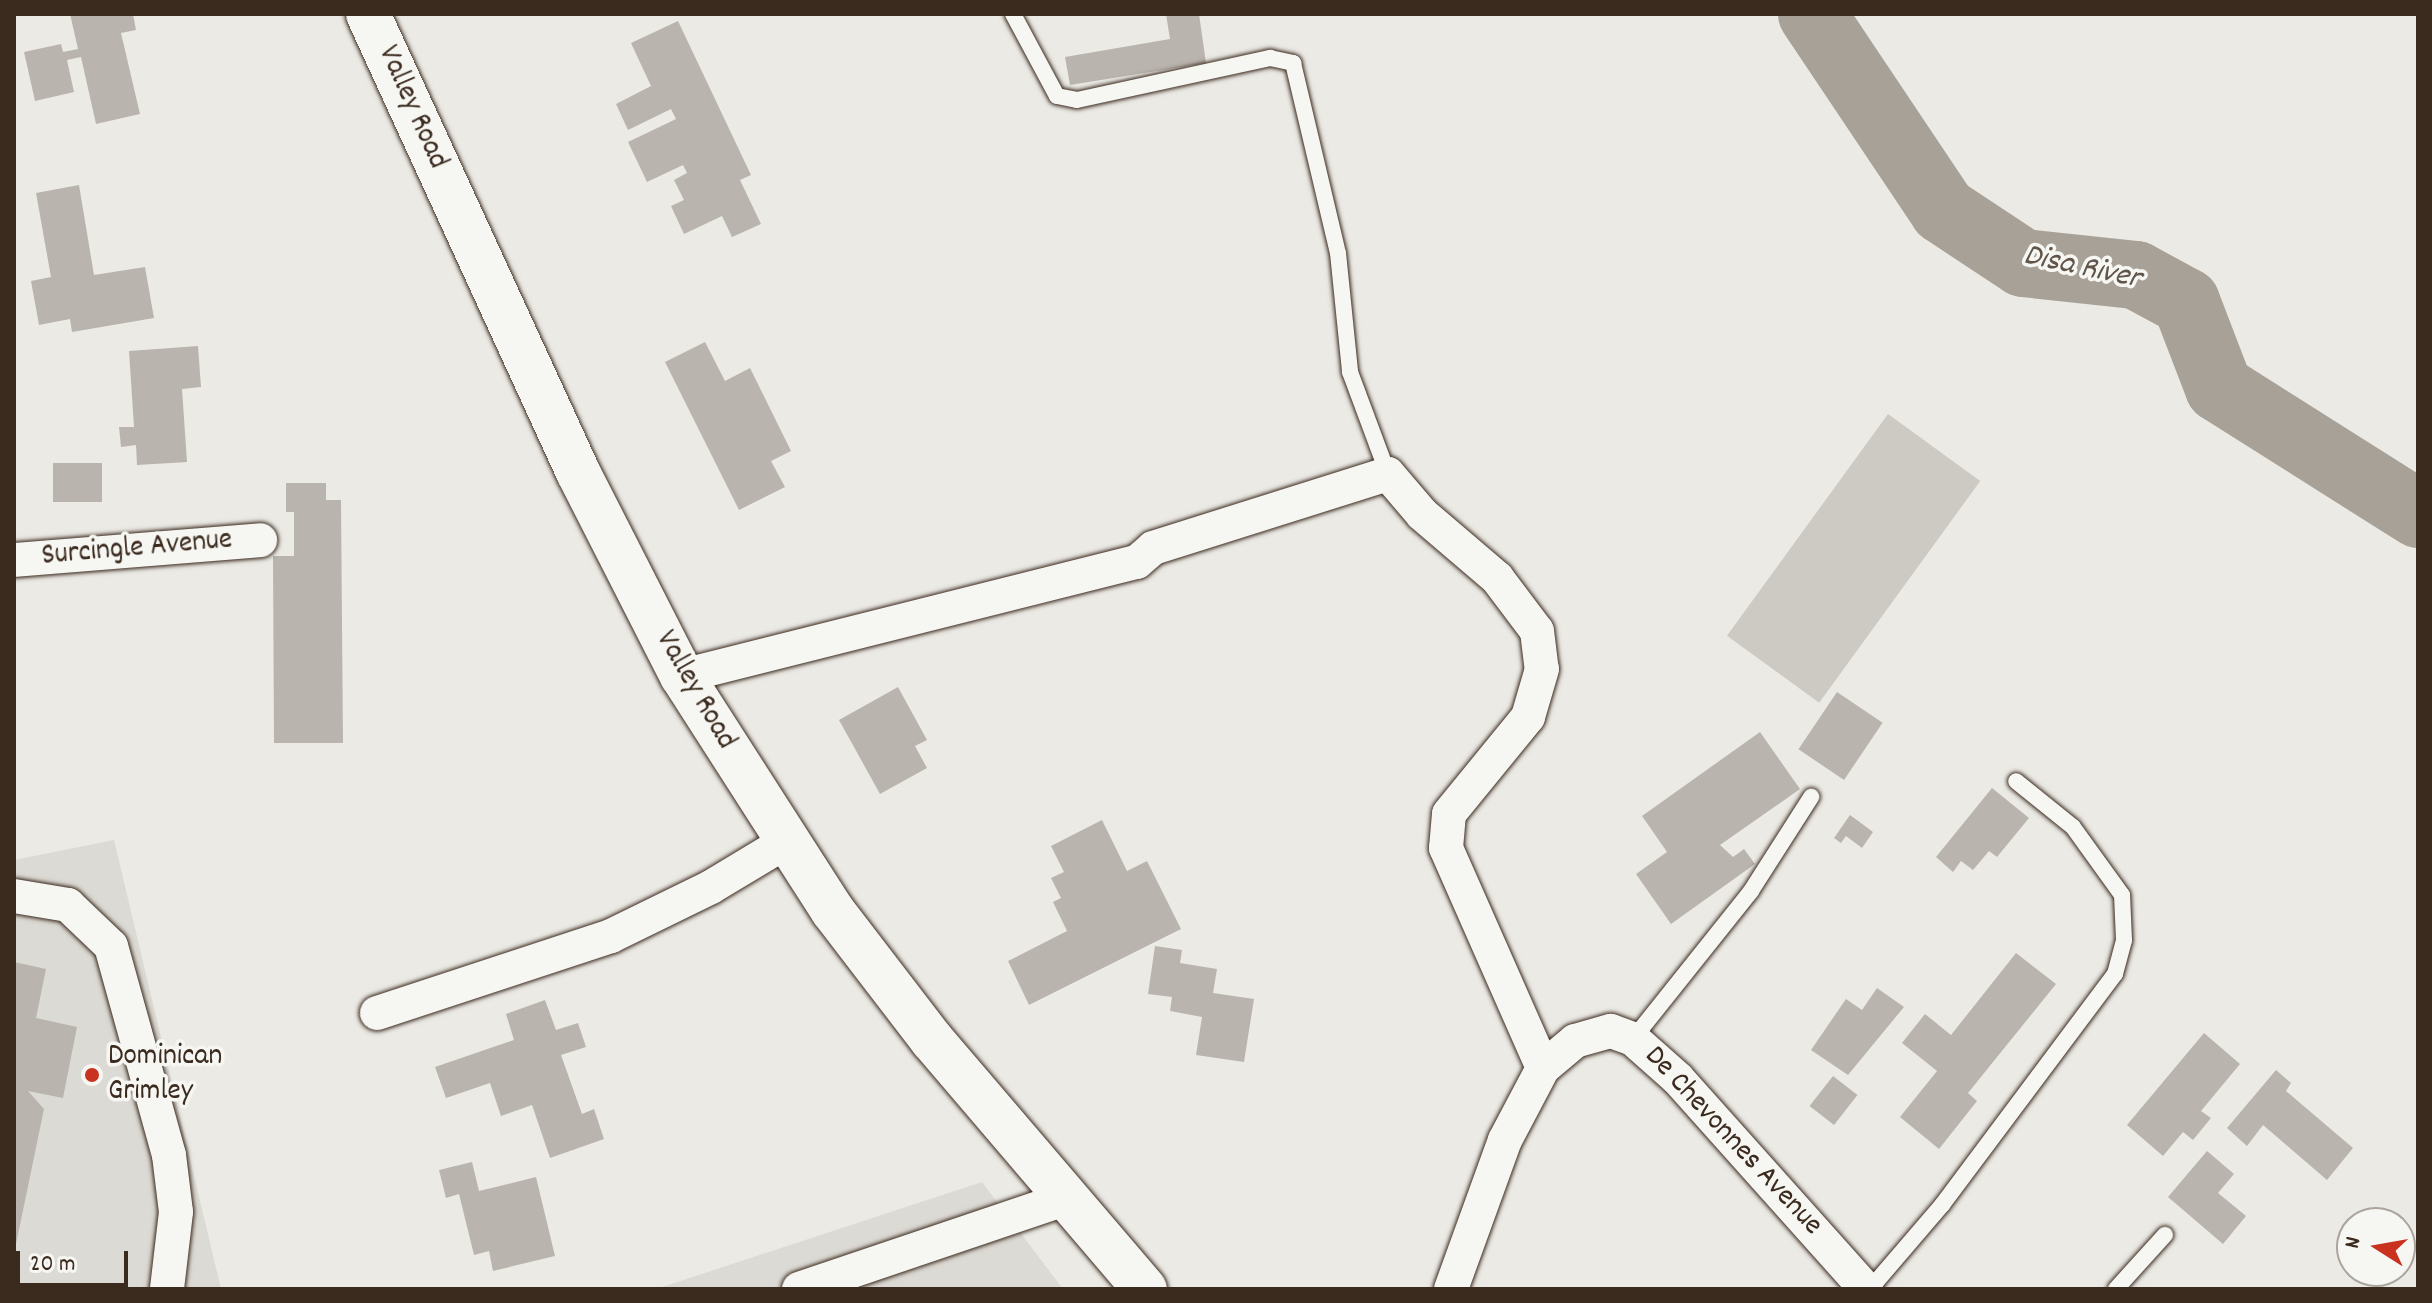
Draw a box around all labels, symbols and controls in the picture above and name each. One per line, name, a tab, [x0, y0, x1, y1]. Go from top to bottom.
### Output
street label: Valley Road	[368, 41, 454, 175]
water label: Disa River	[2020, 238, 2144, 300]
street label: Surcingle Avenue	[40, 524, 234, 576]
street label: Valley Road	[646, 625, 742, 757]
place label: Dominican Grimley	[108, 1040, 222, 1110]
street label: De Chevonnes Avenue	[1635, 1040, 1829, 1244]
marker: Dominican Grimley	[83, 1066, 101, 1084]
north arrow	[2336, 1207, 2416, 1287]
text: N	[2338, 1234, 2370, 1251]
scale bar	[20, 1235, 132, 1285]
text: 20 m	[30, 1248, 76, 1282]

